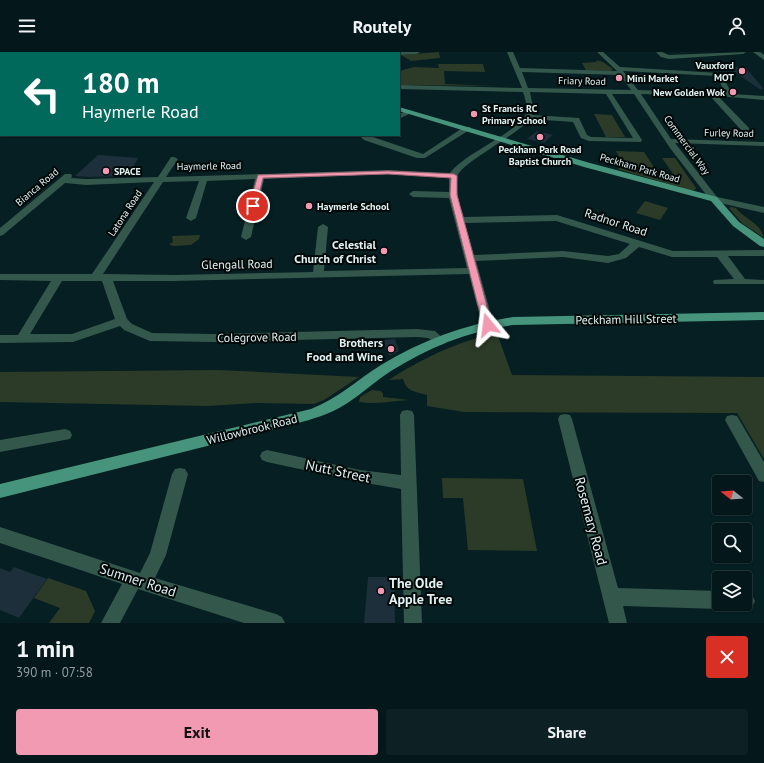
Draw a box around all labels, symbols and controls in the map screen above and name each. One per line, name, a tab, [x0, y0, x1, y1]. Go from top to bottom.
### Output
icon: menu	[16, 15, 38, 37]
text: Routely	[353, 15, 411, 38]
icon: person	[726, 15, 748, 37]
place label: Vauxford MOT	[695, 59, 734, 84]
text: 180 m	[82, 64, 159, 101]
marker: Vauxford MOT	[737, 66, 747, 76]
icon: left	[16, 68, 68, 120]
place label: Mini Market	[627, 72, 679, 85]
marker: Mini Market	[614, 73, 624, 83]
street label: Friary Road	[558, 74, 606, 88]
place label: New Golden Wok	[653, 86, 725, 99]
marker: New Golden Wok	[728, 87, 738, 97]
text: Haymerle Road	[82, 100, 199, 123]
place label: St Francis RC Primary School	[482, 102, 546, 127]
marker: St Francis RC Primary School	[469, 109, 479, 119]
street label: Commercial Way	[661, 113, 713, 178]
street label: Furley Road	[704, 126, 754, 140]
marker: Peckham Park Road Baptist Church	[535, 132, 545, 142]
place label: Peckham Park Road Baptist Church	[499, 143, 581, 168]
street label: Peckham Park Road	[598, 150, 682, 186]
street label: Haymerle Road	[177, 159, 241, 173]
street label: Bianca Road	[13, 165, 61, 209]
place label: SPACE	[114, 165, 141, 178]
marker: SPACE	[101, 166, 111, 176]
street label: Latona Road	[105, 187, 145, 239]
pin	[236, 189, 270, 223]
icon: arrive	[242, 195, 264, 217]
place label: Haymerle School	[317, 200, 389, 213]
marker: Haymerle School	[304, 201, 314, 211]
street label: Radnor Road	[583, 205, 649, 239]
place label: Celestial Church of Christ	[294, 237, 377, 266]
marker: Celestial Church of Christ	[379, 246, 389, 256]
street label: Glengall Road	[201, 256, 273, 272]
position arrow	[467, 304, 509, 346]
street label: Peckham Hill Street	[575, 311, 677, 327]
street label: Colegrove Road	[217, 329, 297, 345]
place label: Brothers Food and Wine	[307, 335, 383, 364]
marker: Brothers Food and Wine	[386, 344, 396, 354]
street label: Willowbrook Road	[205, 411, 299, 447]
street label: Nutt Street	[304, 455, 372, 487]
street label: Rosemary Road	[571, 475, 611, 567]
north arrow	[712, 475, 752, 515]
map controls	[712, 475, 752, 611]
button: search	[712, 523, 752, 563]
street label: Sumner Road	[98, 559, 178, 601]
button: layers	[712, 571, 752, 611]
place label: The Olde Apple Tree	[389, 574, 452, 608]
marker: The Olde Apple Tree	[376, 586, 386, 596]
text: 1 min	[16, 633, 75, 664]
button: close	[706, 636, 748, 678]
text: 390 m · 07:58	[16, 664, 93, 681]
button: Exit	[16, 709, 378, 755]
button: Share	[386, 709, 748, 755]

